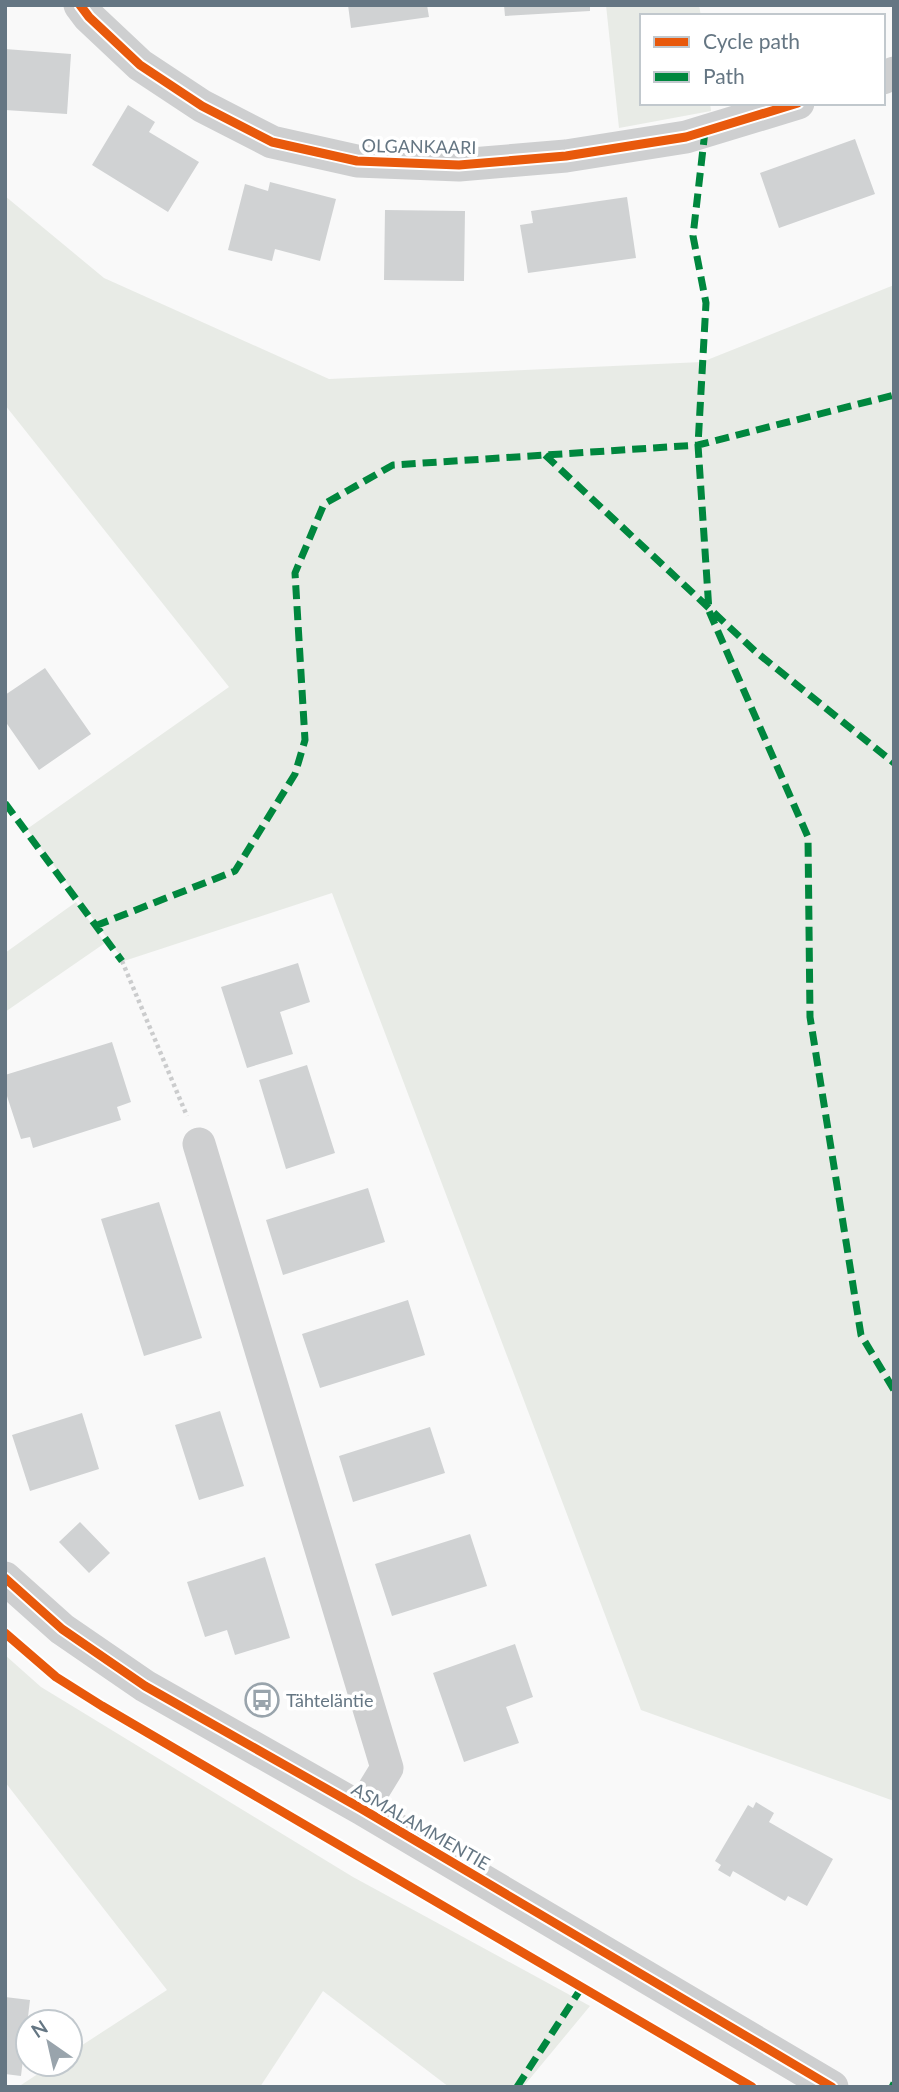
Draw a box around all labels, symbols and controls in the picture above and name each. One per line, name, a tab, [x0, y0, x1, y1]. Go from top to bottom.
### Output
legend	[640, 14, 885, 105]
text: Cycle path	[703, 28, 800, 53]
text: Path	[703, 63, 745, 88]
street label: OLGANKAARI	[361, 134, 477, 158]
bus stop icon: Tähteläntie	[243, 1681, 281, 1719]
place label: Tähteläntie	[286, 1689, 373, 1711]
street label: ASMALAMMENTIE	[348, 1777, 494, 1875]
north arrow	[14, 2008, 84, 2078]
text: N	[27, 2015, 52, 2042]

